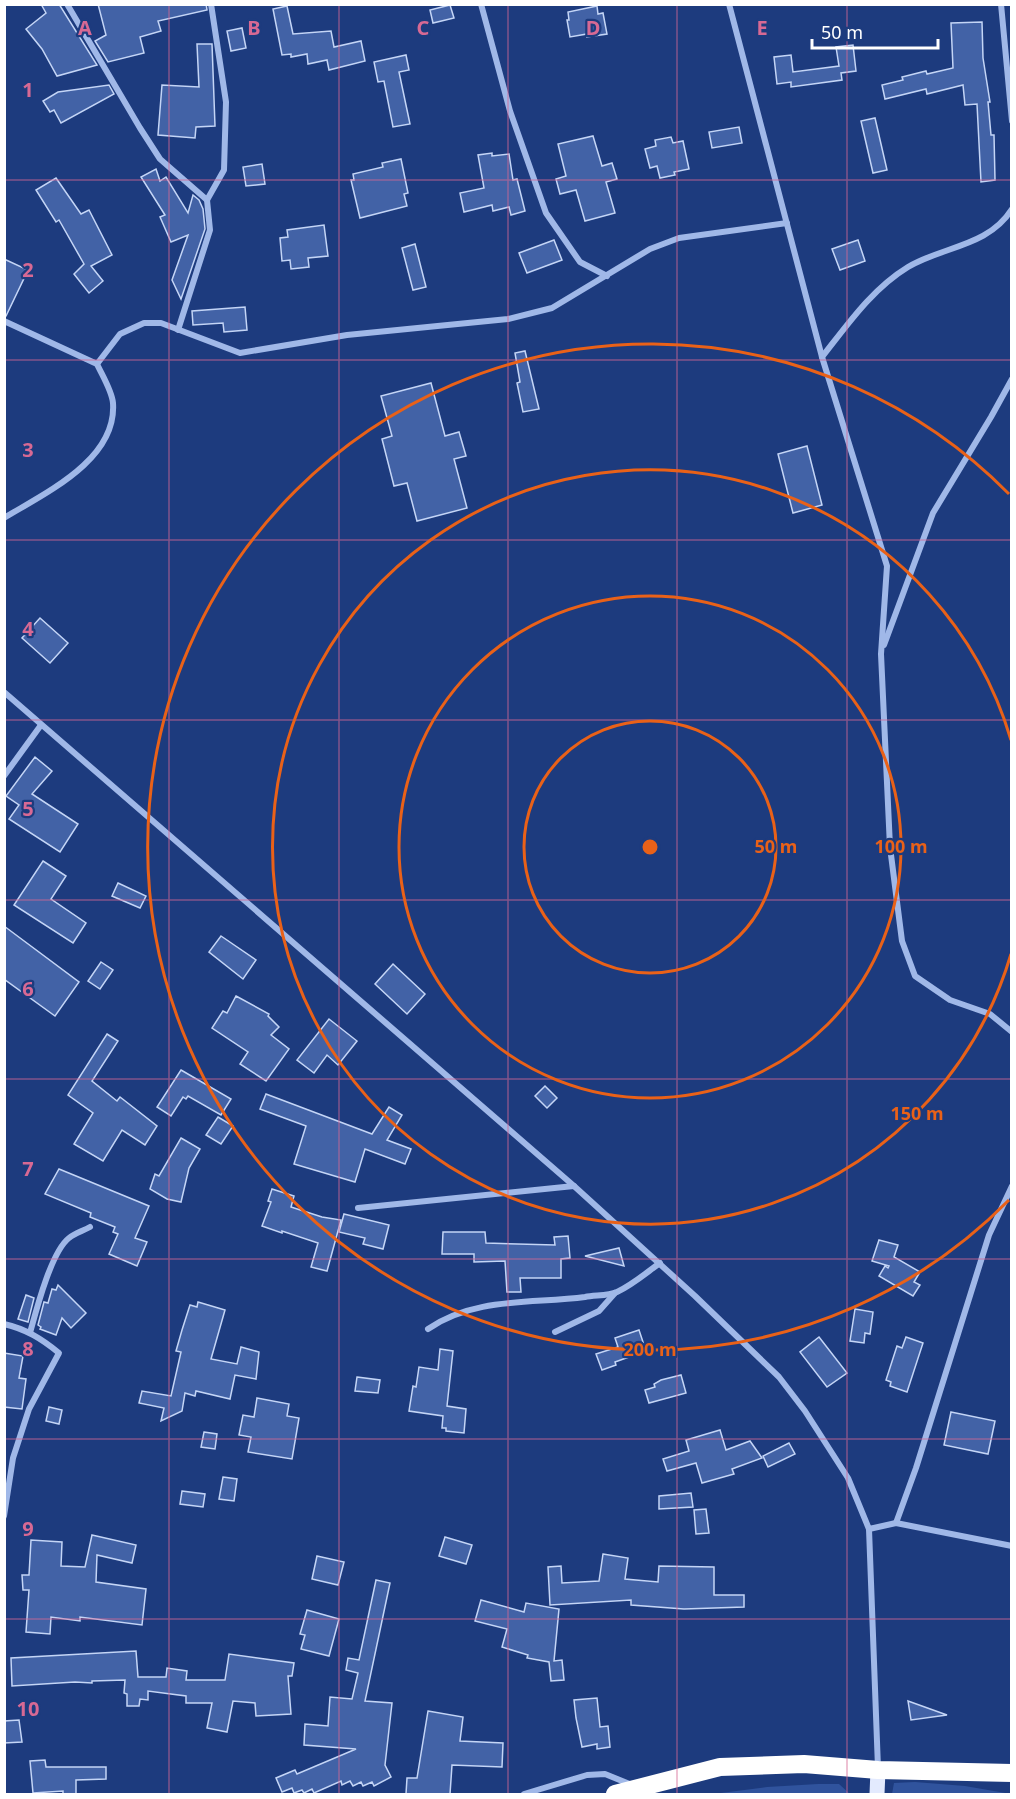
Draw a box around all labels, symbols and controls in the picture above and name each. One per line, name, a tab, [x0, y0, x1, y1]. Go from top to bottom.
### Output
scale bar	[812, 12, 938, 50]
text: A	[78, 14, 92, 41]
text: B	[247, 14, 261, 41]
text: C	[417, 14, 430, 41]
text: D	[586, 14, 600, 41]
text: E	[756, 14, 768, 41]
text: 50 m	[821, 20, 863, 44]
text: 1	[22, 76, 34, 103]
text: 2	[22, 256, 34, 283]
text: 3	[22, 436, 34, 463]
text: 4	[22, 615, 34, 642]
text: 5	[22, 795, 34, 822]
text: 50 m	[755, 834, 797, 858]
text: 100 m	[874, 834, 928, 858]
centre of rings	[640, 837, 660, 857]
text: 6	[22, 975, 34, 1002]
text: 150 m	[890, 1101, 944, 1125]
text: 7	[22, 1155, 34, 1182]
text: 8	[22, 1335, 34, 1362]
text: 200 m	[623, 1337, 677, 1361]
text: 9	[22, 1515, 34, 1542]
text: 10	[17, 1695, 39, 1722]

